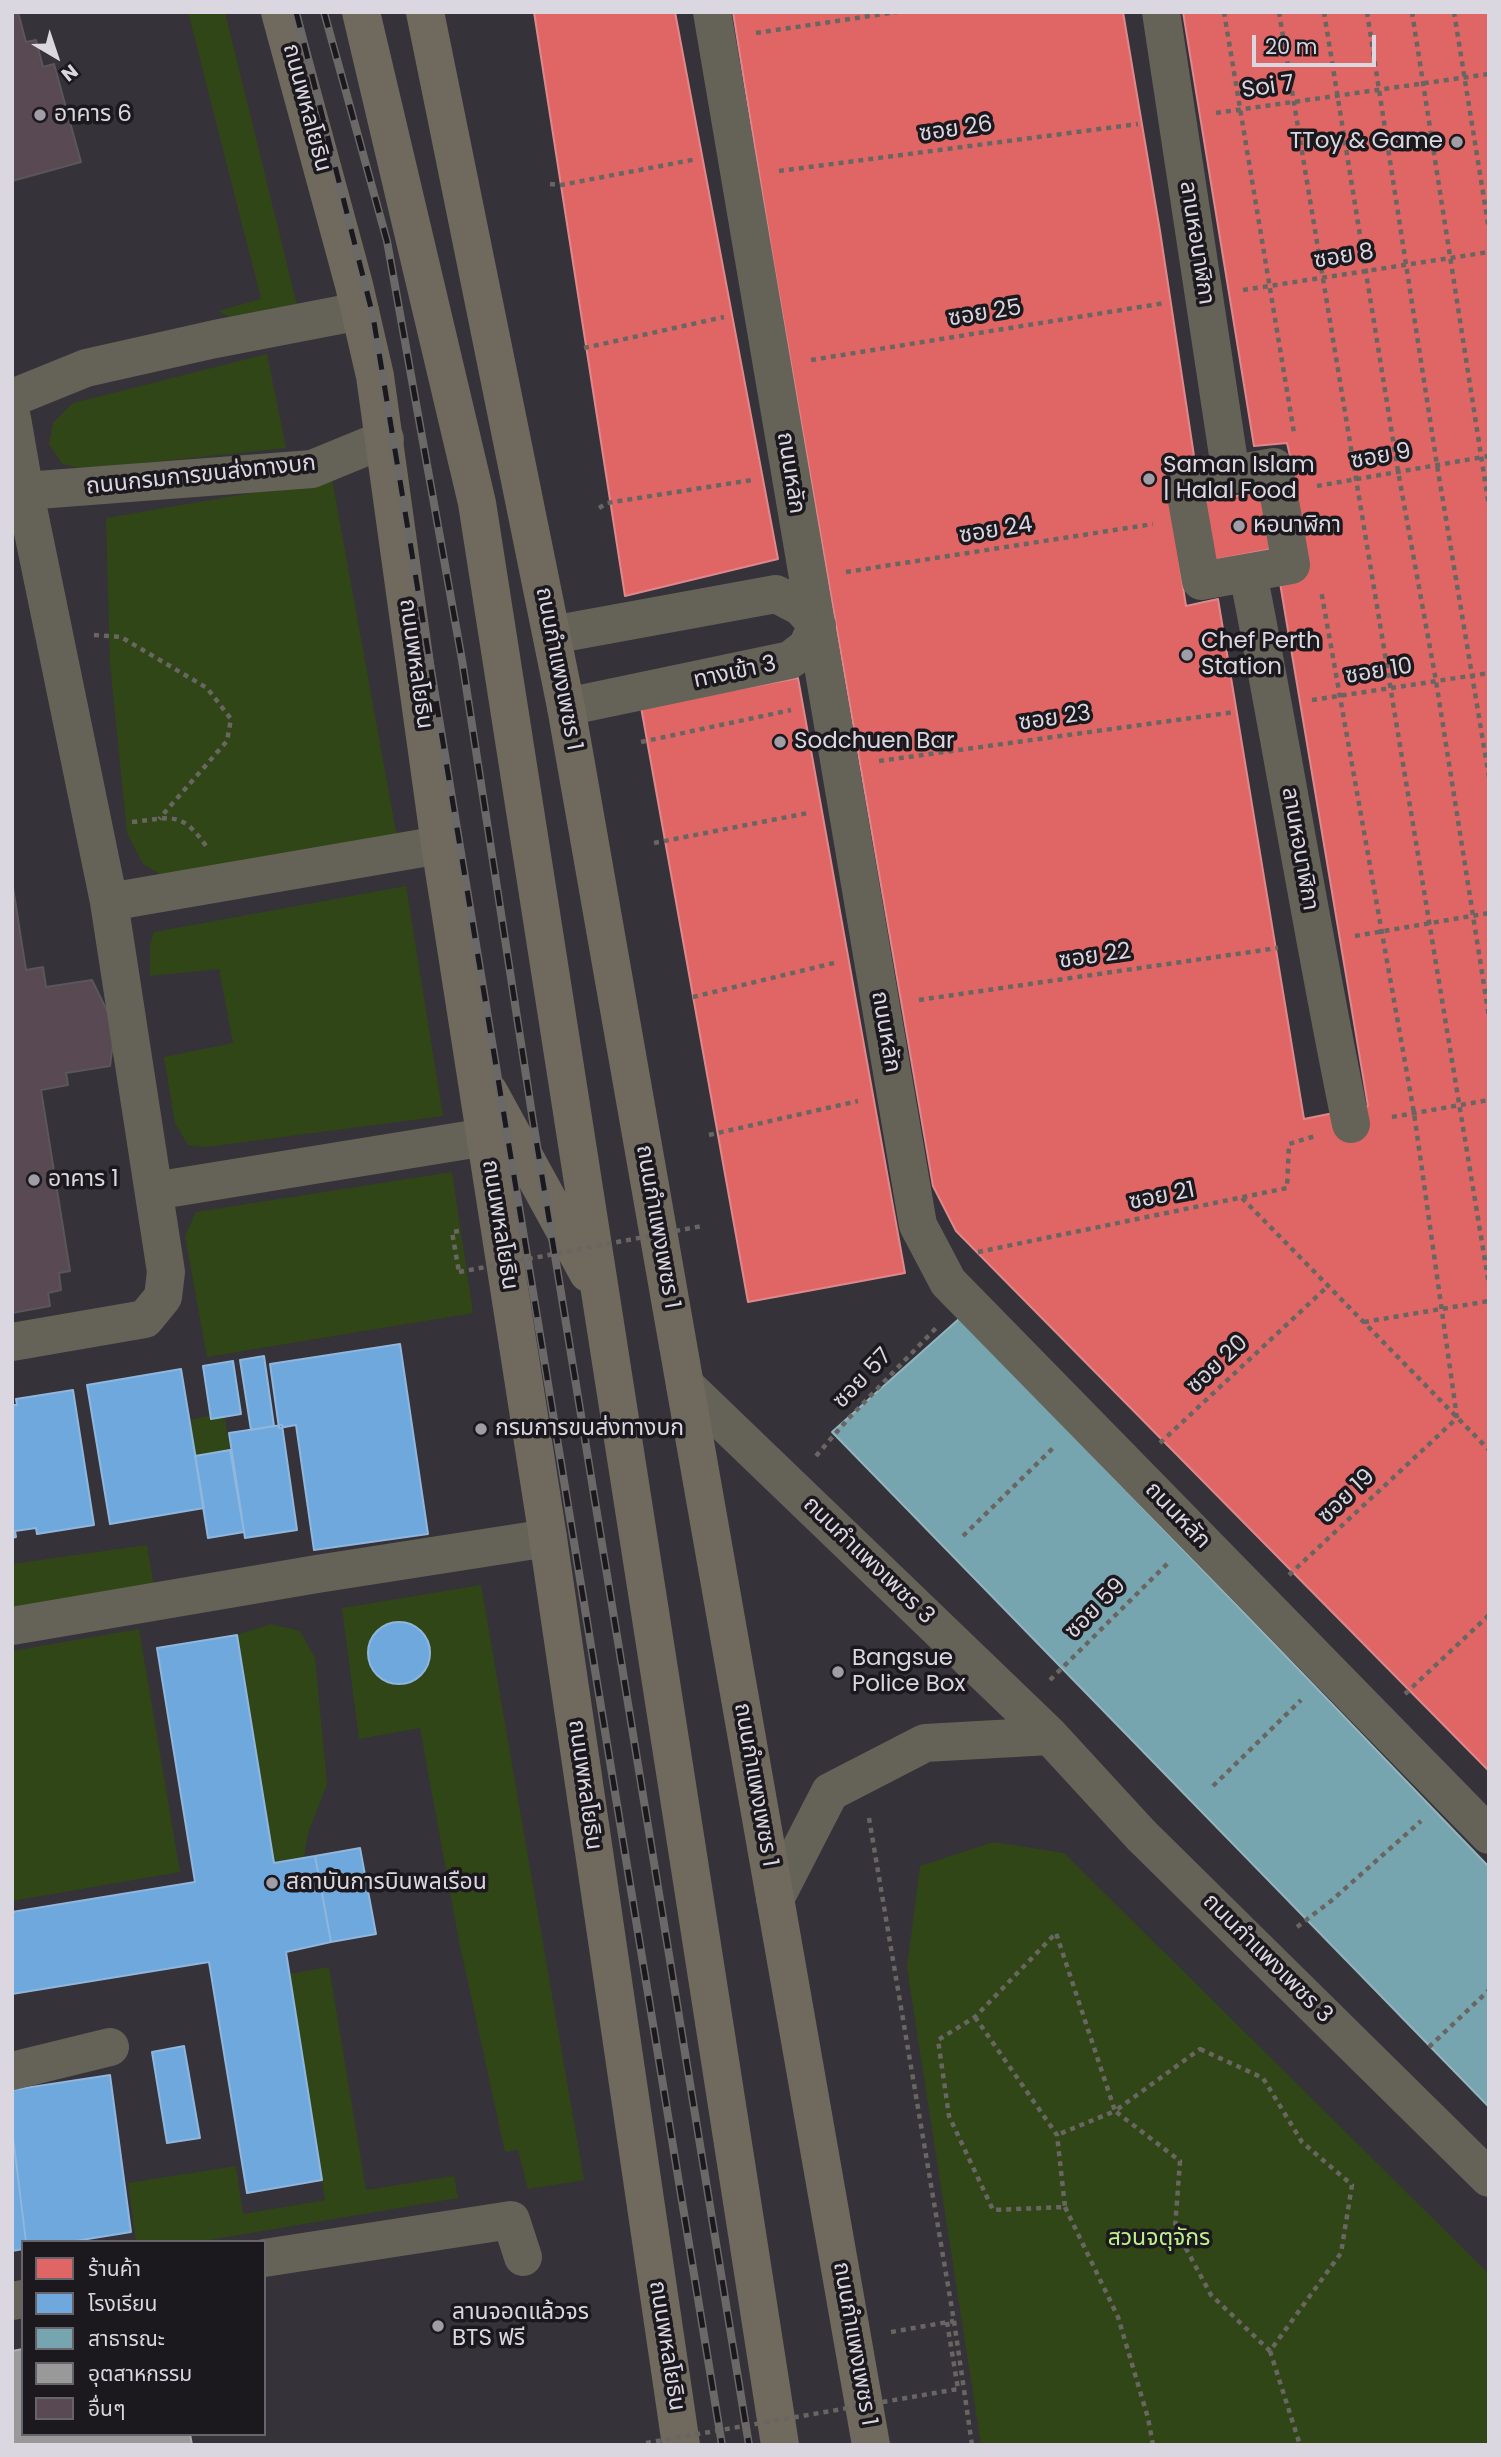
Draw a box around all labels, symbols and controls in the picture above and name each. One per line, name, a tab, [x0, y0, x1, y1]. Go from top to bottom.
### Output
north arrow	[21, 21, 91, 91]
scale bar	[1256, 21, 1380, 65]
text: 20 m	[1265, 32, 1318, 61]
street label: ถนนพหลโยธิน	[276, 41, 336, 175]
text: N	[55, 58, 84, 88]
street label: Soi 7	[1240, 71, 1296, 105]
place label: อาคาร 6	[54, 101, 132, 129]
marker: อาคาร 6	[32, 107, 48, 123]
street label: ซอย 26	[918, 111, 994, 149]
place label: TToy & Game	[1290, 128, 1443, 156]
marker: TToy & Game	[1449, 134, 1465, 150]
street label: ลานหอนาฬิกา	[1173, 179, 1219, 307]
street label: ซอย 8	[1312, 239, 1376, 275]
street label: ซอย 25	[947, 295, 1023, 333]
street label: ถนนหลัก	[770, 430, 810, 516]
street label: ซอย 9	[1349, 438, 1413, 476]
street label: ถนนกรมการขนส่งทางบก	[85, 450, 317, 502]
place label: Saman Islam | Halal Food	[1163, 452, 1315, 506]
marker: Saman Islam | Halal Food	[1141, 471, 1157, 487]
street label: ซอย 24	[958, 512, 1034, 550]
place label: หอนาฬิกา	[1253, 512, 1341, 540]
marker: หอนาฬิกา	[1231, 518, 1247, 534]
street label: ถนนกำแพงเพชร 1	[529, 585, 587, 753]
street label: ถนนพหลโยธิน	[392, 597, 438, 731]
place label: Chef Perth Station	[1201, 628, 1321, 682]
marker: Chef Perth Station	[1179, 647, 1195, 663]
street label: ทางเข้า 3	[691, 651, 779, 695]
street label: ซอย 10	[1343, 653, 1415, 691]
street label: ซอย 23	[1017, 700, 1093, 738]
place label: Sodchuen Bar	[794, 728, 955, 756]
marker: Sodchuen Bar	[772, 734, 788, 750]
street label: ลานหอนาฬิกา	[1275, 785, 1323, 913]
street label: ซอย 22	[1057, 938, 1133, 976]
street label: ถนนหลัก	[864, 989, 906, 1075]
street label: ถนนกำแพงเพชร 1	[629, 1143, 685, 1311]
street label: ถนนพหลโยธิน	[475, 1158, 523, 1292]
place label: อาคาร 1	[48, 1166, 119, 1194]
marker: อาคาร 1	[26, 1172, 42, 1188]
street label: ซอย 21	[1127, 1177, 1197, 1217]
street label: ซอย 20	[1182, 1330, 1254, 1400]
street label: ซอย 57	[828, 1343, 898, 1415]
place label: กรมการขนส่งทางบก	[495, 1415, 684, 1443]
marker: กรมการขนส่งทางบก	[473, 1421, 489, 1437]
street label: ซอย 19	[1313, 1464, 1381, 1530]
street label: ถนนหลัก	[1138, 1477, 1216, 1555]
street label: ถนนกำแพงเพชร 3	[797, 1491, 939, 1631]
street label: ซอย 59	[1060, 1573, 1132, 1645]
place label: Bangsue Police Box	[852, 1645, 966, 1699]
marker: Bangsue Police Box	[830, 1664, 846, 1680]
street label: ถนนกำแพงเพชร 1	[727, 1701, 783, 1869]
street label: ถนนพหลโยธิน	[561, 1718, 607, 1852]
place label: สถาบันการบินพลเรือน	[286, 1869, 487, 1897]
marker: สถาบันการบินพลเรือน	[264, 1875, 280, 1891]
street label: ถนนกำแพงเพชร 3	[1196, 1888, 1338, 2030]
park label: สวนจตุจักร	[1108, 2225, 1210, 2253]
legend	[21, 2240, 266, 2436]
text: ร้านค้า	[88, 2254, 141, 2283]
street label: ถนนกำแพงเพชร 1	[826, 2260, 882, 2428]
street label: ถนนพหลโยธิน	[642, 2279, 690, 2413]
text: โรงเรียน	[88, 2289, 157, 2318]
place label: ลานจอดแล้วจร BTS ฟรี	[452, 2299, 589, 2353]
marker: ลานจอดแล้วจร BTS ฟรี	[430, 2318, 446, 2334]
text: สาธารณะ	[88, 2324, 165, 2353]
text: อุตสาหกรรม	[88, 2359, 192, 2388]
text: อื่นๆ	[88, 2394, 125, 2423]

